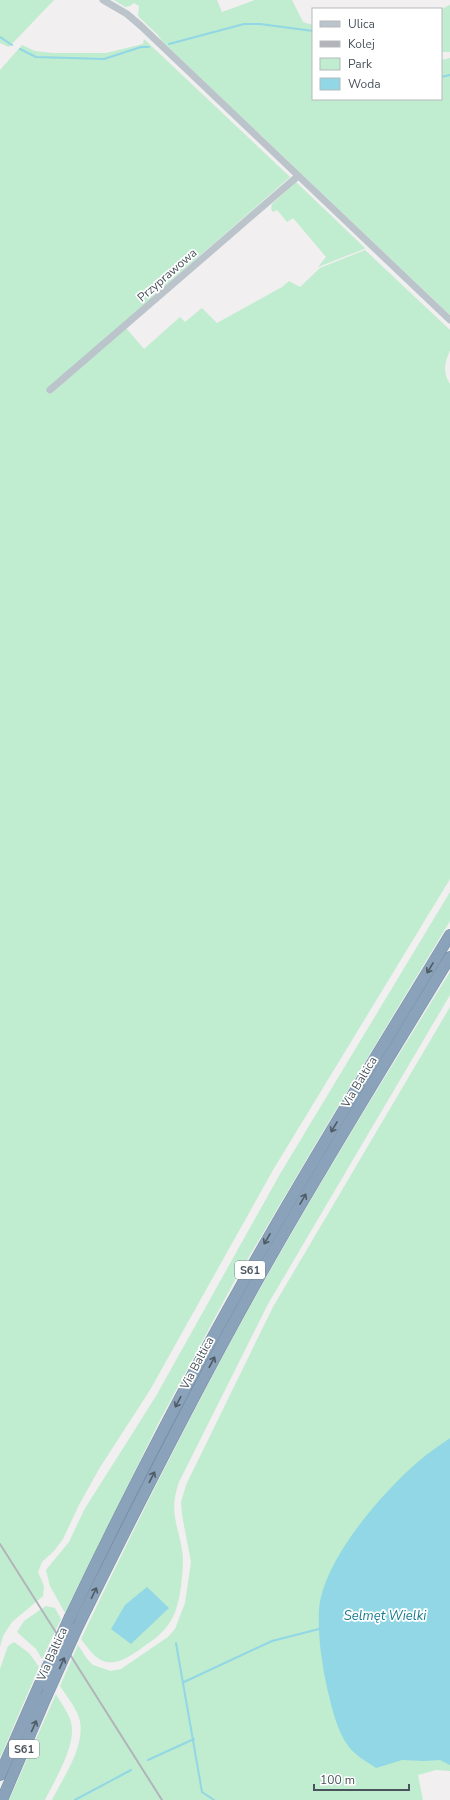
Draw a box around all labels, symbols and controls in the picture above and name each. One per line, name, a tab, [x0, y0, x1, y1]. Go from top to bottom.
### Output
legend	[312, 8, 442, 100]
text: Ulica	[348, 16, 375, 32]
text: Kolej	[348, 36, 375, 52]
text: Park	[348, 56, 373, 72]
text: Woda	[348, 76, 381, 92]
street label: Przyprawowa	[134, 245, 200, 305]
one-way arrow	[425, 962, 433, 974]
street label: Via Baltica	[337, 1053, 381, 1112]
one-way arrow	[329, 1121, 337, 1133]
one-way arrow	[300, 1194, 308, 1206]
one-way arrow	[263, 1233, 271, 1245]
road number: S61	[235, 1261, 265, 1279]
street label: Via Baltica	[176, 1334, 218, 1393]
one-way arrow	[209, 1356, 217, 1368]
one-way arrow	[173, 1396, 181, 1408]
one-way arrow	[149, 1471, 156, 1483]
one-way arrow	[91, 1588, 99, 1600]
water label: Selmęt Wielki	[344, 1607, 427, 1625]
street label: Via Baltica	[33, 1625, 71, 1684]
one-way arrow	[59, 1657, 66, 1669]
one-way arrow	[31, 1720, 38, 1732]
road number: S61	[9, 1740, 39, 1758]
scale bar	[314, 1766, 409, 1792]
text: 100 m	[320, 1772, 355, 1788]

